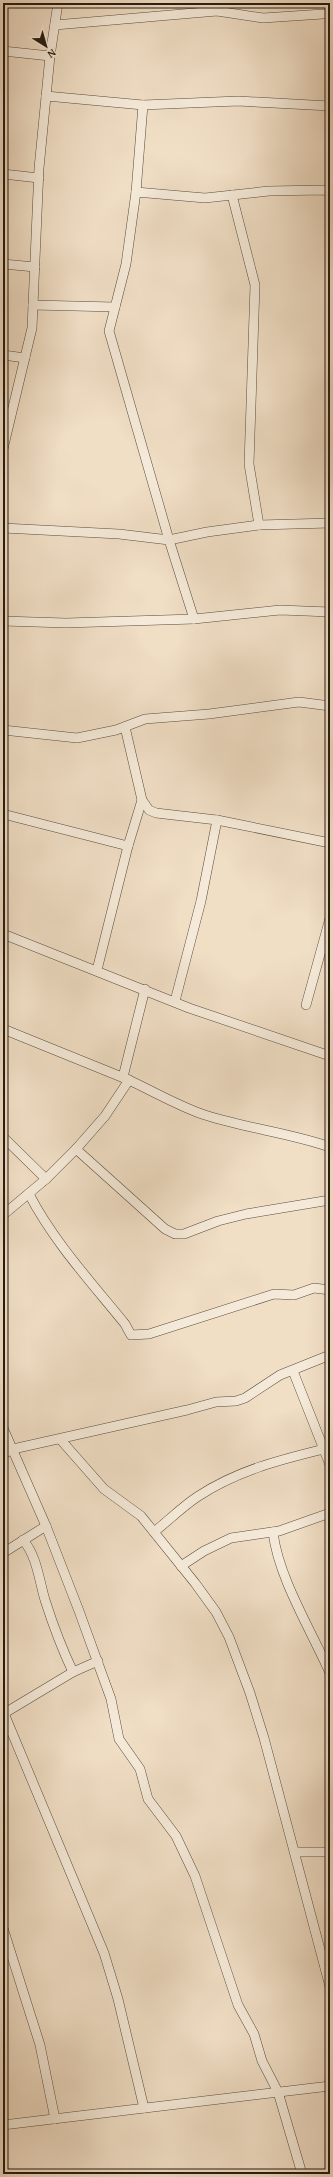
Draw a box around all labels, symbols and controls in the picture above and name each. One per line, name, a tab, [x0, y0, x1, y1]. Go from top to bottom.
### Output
north arrow	[26, 26, 66, 66]
text: N	[44, 45, 60, 63]

